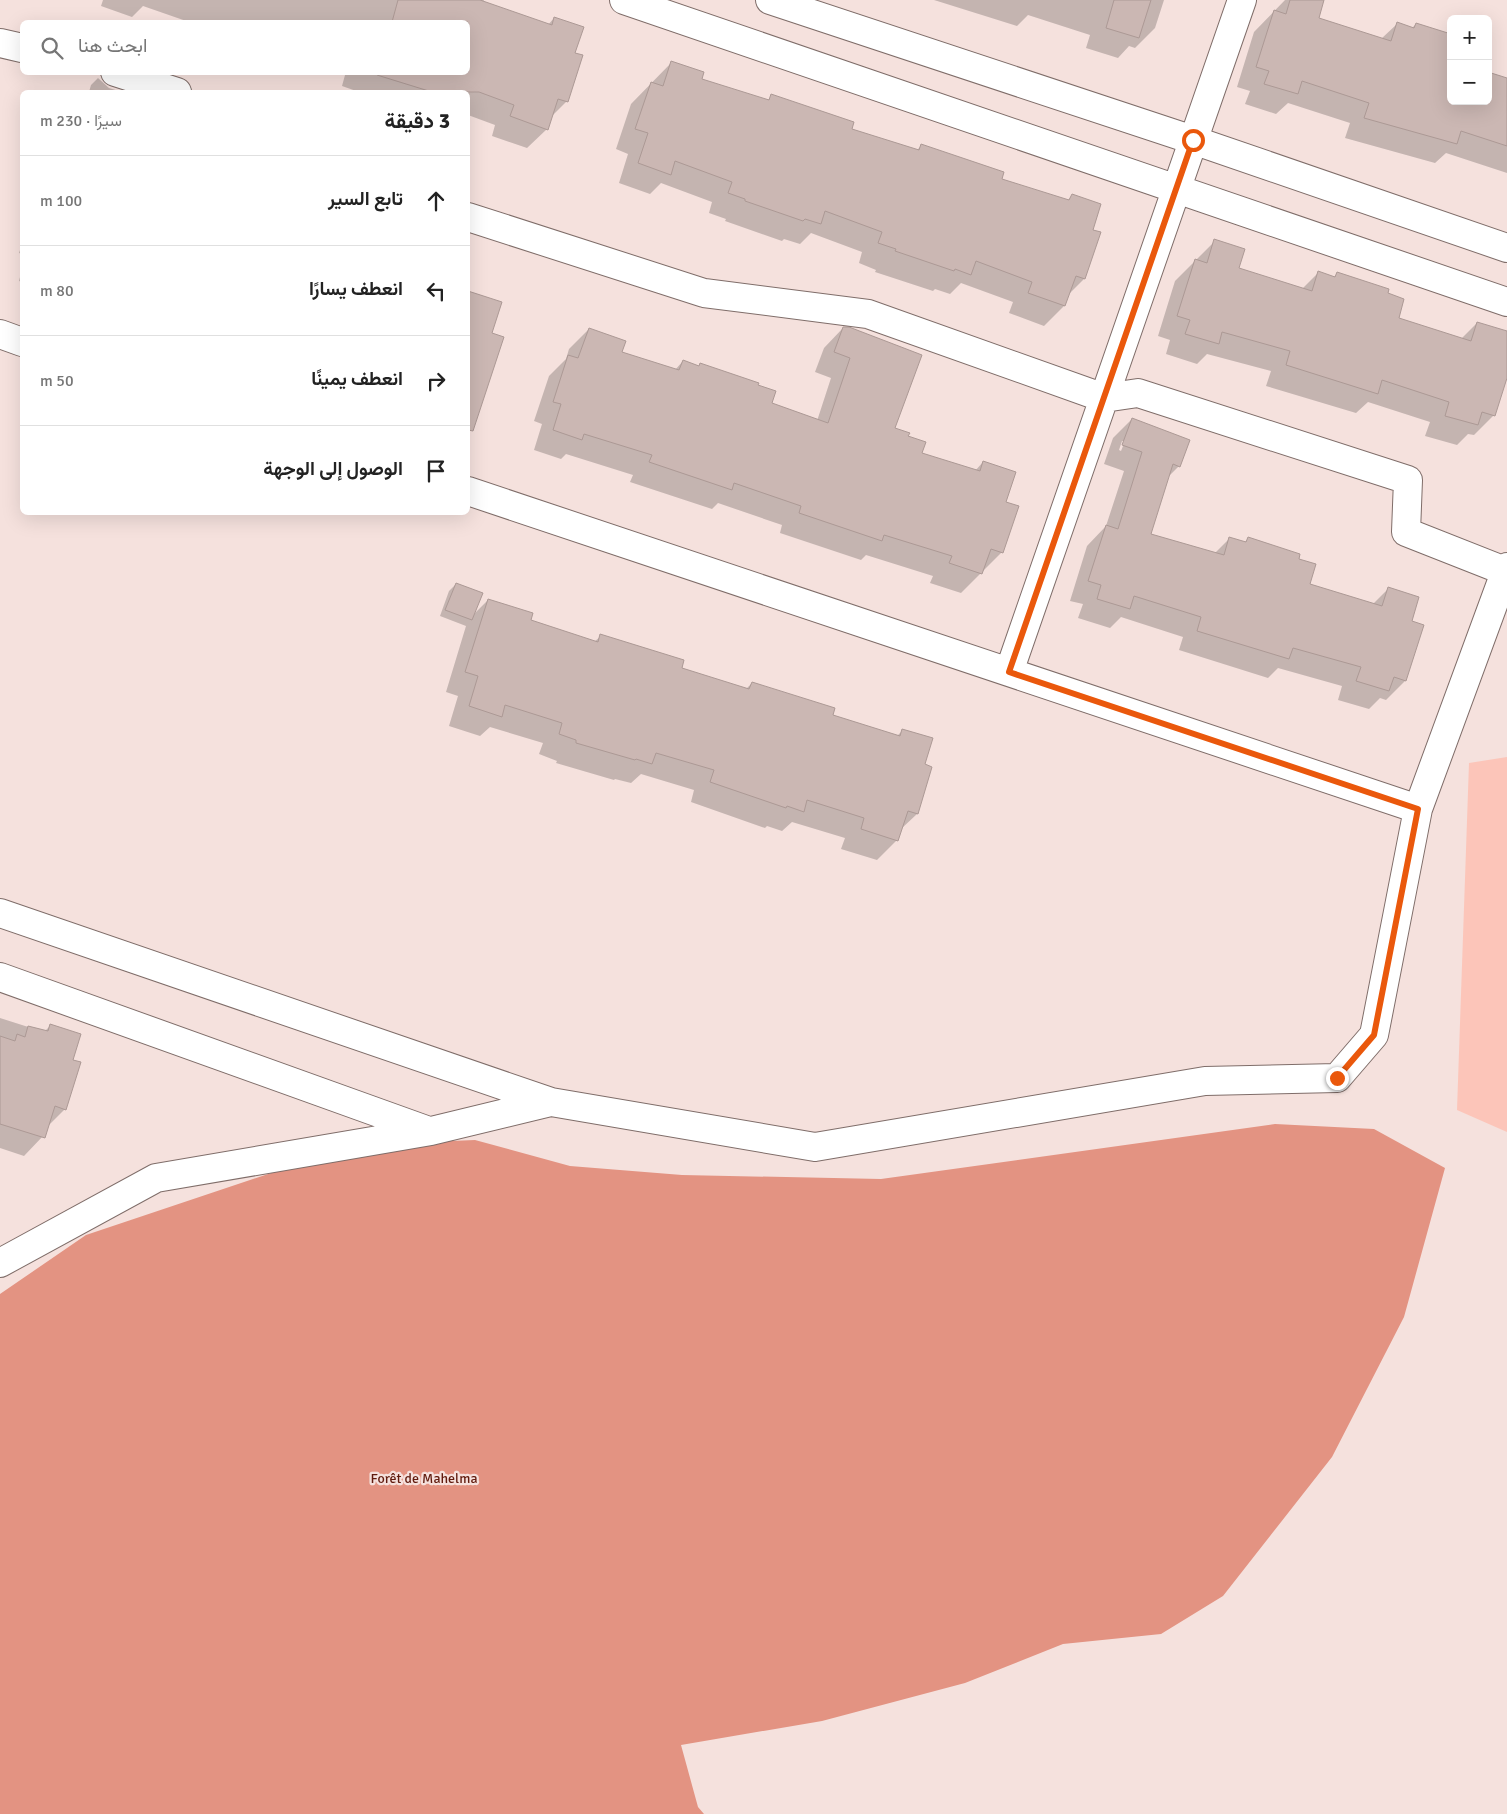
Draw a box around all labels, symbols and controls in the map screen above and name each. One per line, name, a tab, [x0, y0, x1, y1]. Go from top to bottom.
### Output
map controls	[1447, 15, 1492, 105]
button: +	[1447, 15, 1492, 60]
search box	[20, 20, 470, 75]
icon: search	[38, 34, 66, 62]
text: ابحث هنا	[78, 34, 147, 58]
button: −	[1447, 60, 1492, 105]
text: 3 دقيقة	[385, 108, 450, 134]
text: سيرًا · 230 m	[40, 111, 122, 131]
route start	[1182, 129, 1205, 152]
text: تابع السير	[328, 187, 403, 211]
icon: ahead	[422, 187, 450, 215]
text: 100 m	[40, 191, 82, 211]
text: انعطف يسارًا	[309, 277, 403, 301]
icon: left	[422, 277, 450, 305]
text: 80 m	[40, 281, 74, 301]
text: انعطف يمينًا	[311, 367, 403, 391]
icon: right	[422, 367, 450, 395]
text: 50 m	[40, 371, 74, 391]
text: الوصول إلى الوجهة	[263, 457, 403, 481]
icon: arrive	[422, 457, 450, 485]
route end	[1326, 1067, 1349, 1090]
park label: Forêt de Mahelma	[371, 1470, 477, 1487]

